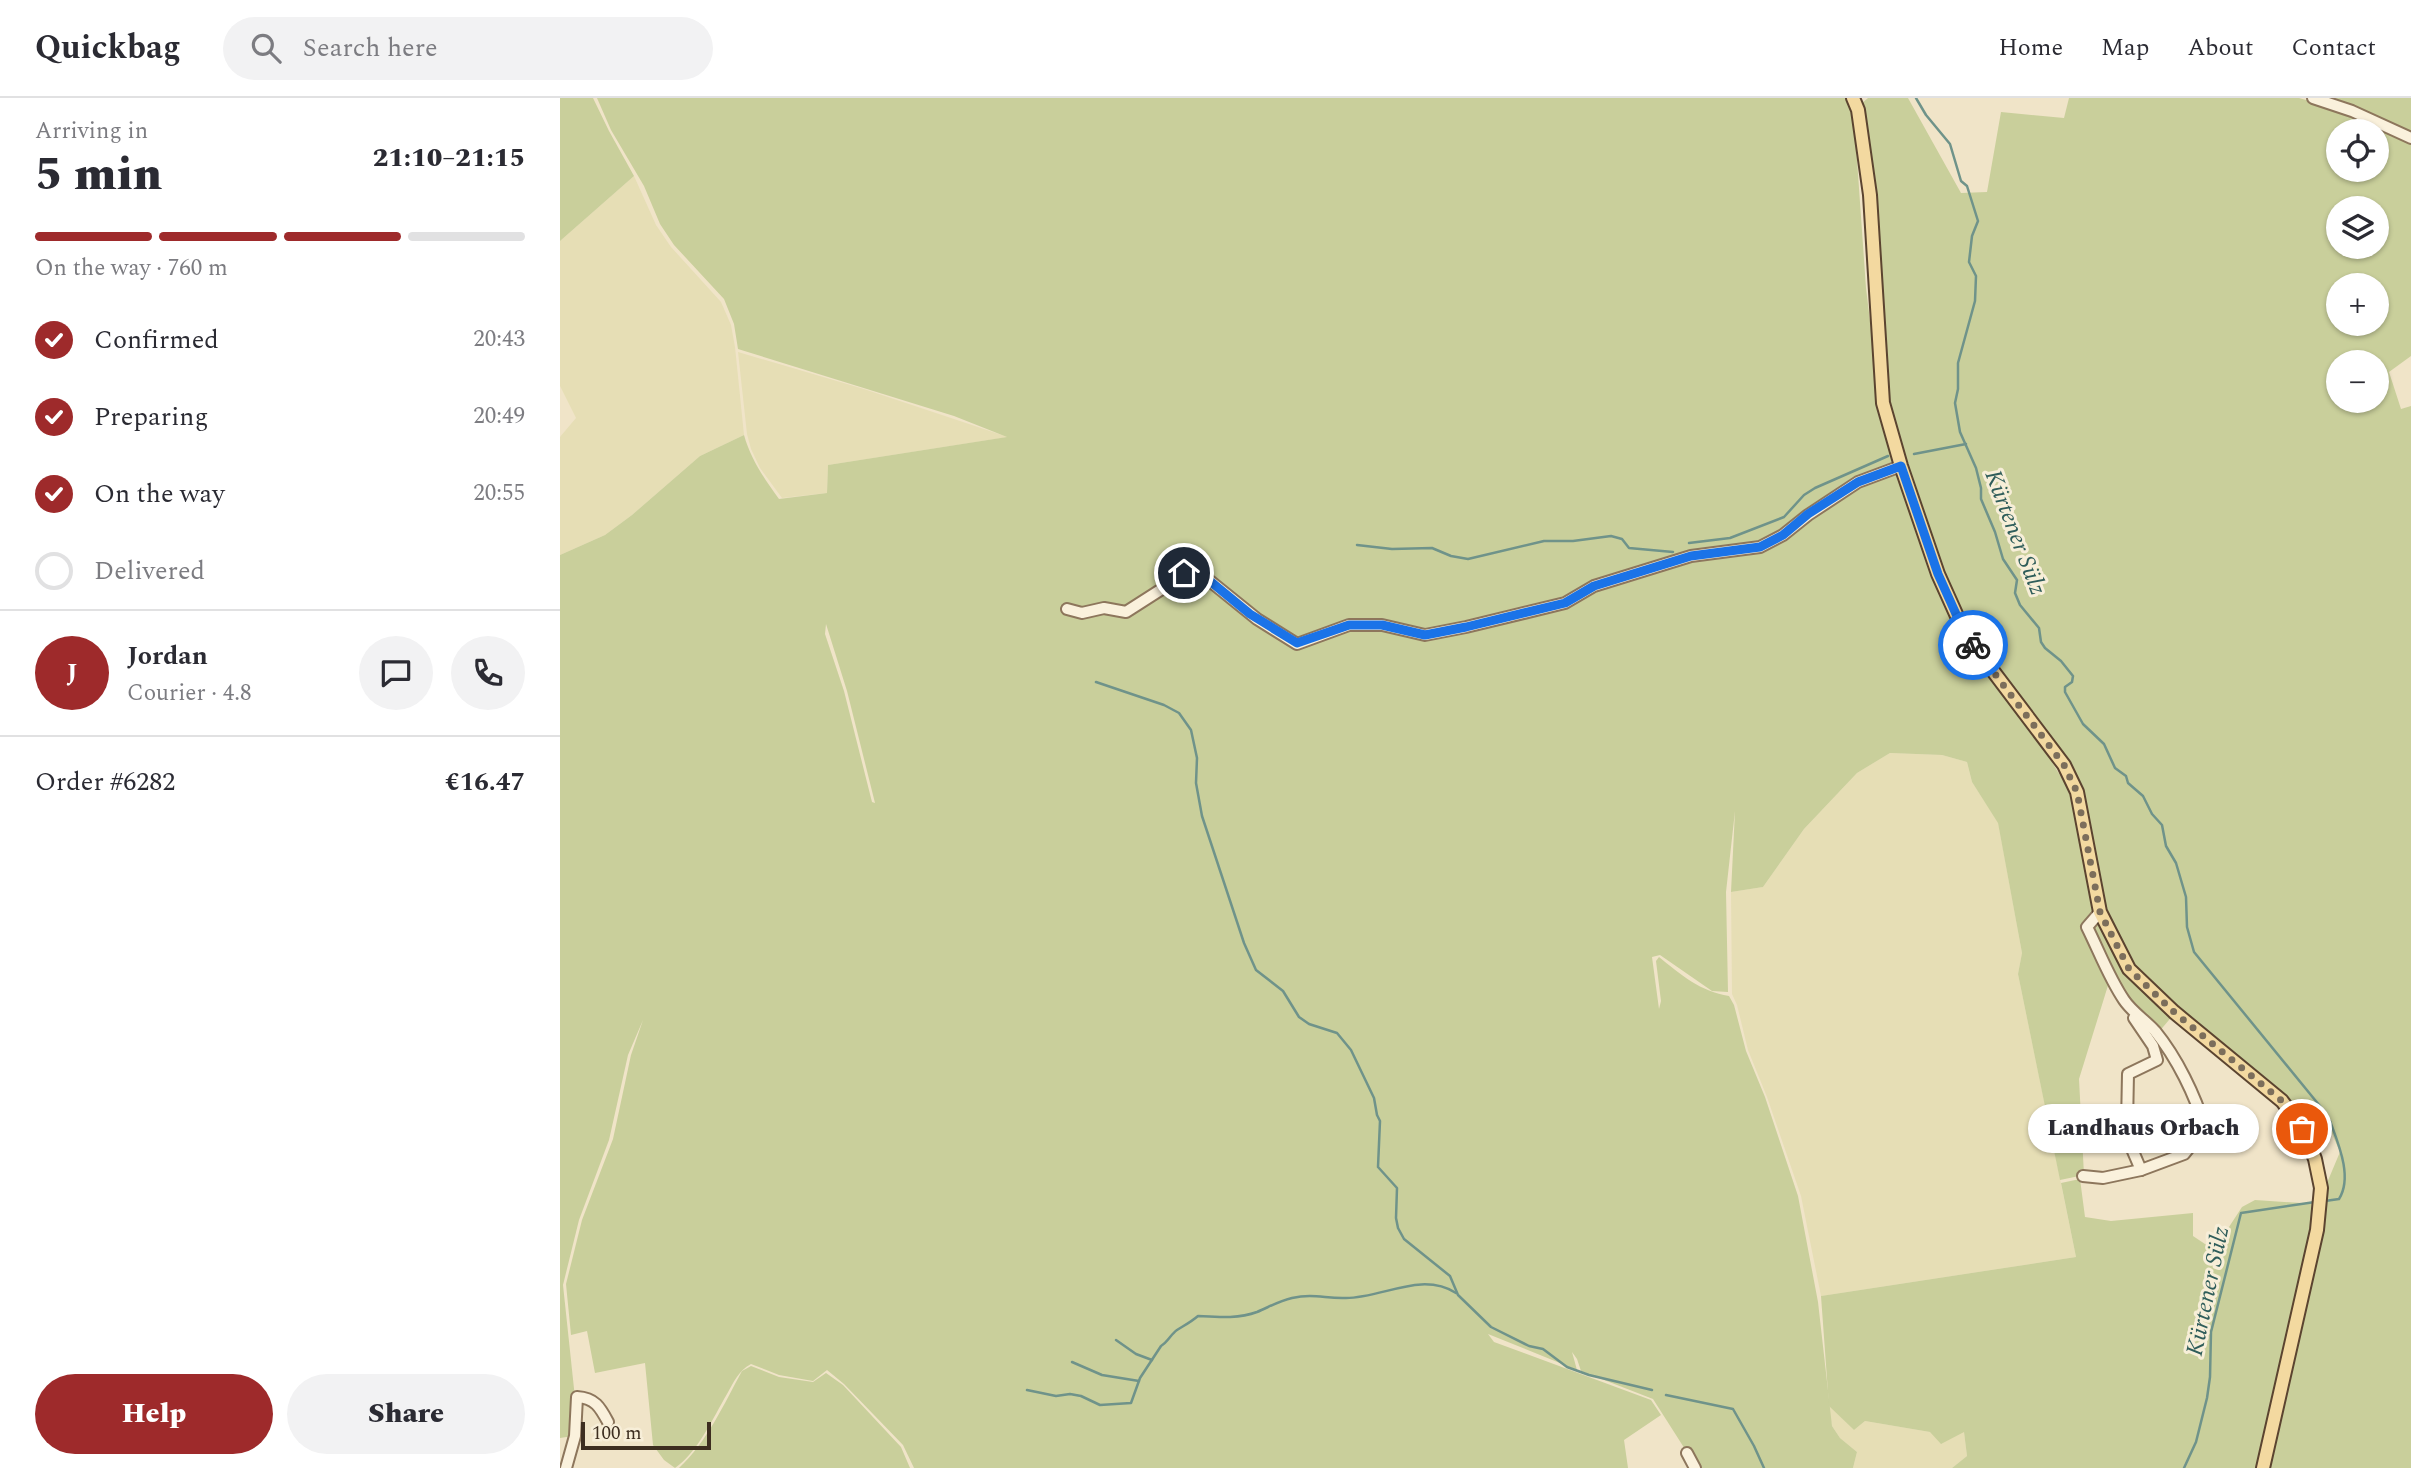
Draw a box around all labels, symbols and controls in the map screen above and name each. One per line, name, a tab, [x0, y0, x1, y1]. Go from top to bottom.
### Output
search box	[223, 17, 713, 80]
text: Quickbag	[35, 23, 181, 73]
text: Search here	[303, 28, 438, 68]
icon: search	[247, 29, 285, 67]
text: Home	[1998, 30, 2063, 66]
text: Map	[2101, 30, 2149, 66]
text: About	[2187, 30, 2253, 66]
text: Contact	[2291, 30, 2376, 66]
text: Arriving in	[35, 114, 148, 149]
map controls	[2326, 119, 2389, 413]
button: locate	[2326, 119, 2389, 182]
text: 21:10–21:15	[373, 138, 525, 178]
text: 5 min	[35, 140, 162, 210]
button: layers	[2326, 196, 2389, 259]
text: On the way · 760 m	[35, 251, 228, 286]
button: +	[2326, 273, 2389, 336]
text: Confirmed	[94, 320, 219, 360]
icon: check	[35, 321, 73, 359]
text: 20:43	[473, 322, 525, 357]
button: −	[2326, 350, 2389, 413]
text: Preparing	[94, 397, 208, 437]
icon: check	[35, 398, 73, 436]
text: 20:49	[473, 399, 525, 434]
water label: Kürtener Sülz	[1975, 465, 2055, 600]
text: On the way	[94, 474, 225, 514]
icon: check	[35, 475, 73, 513]
text: 20:55	[473, 476, 525, 511]
pin	[1154, 543, 1214, 603]
text: Delivered	[94, 551, 205, 591]
icon: home	[1165, 554, 1203, 592]
courier	[1938, 610, 2008, 680]
icon: bike	[1954, 626, 1992, 664]
text: Jordan	[127, 636, 208, 676]
button: chat	[359, 636, 433, 710]
button: phone	[451, 636, 525, 710]
text: J	[66, 653, 78, 693]
text: Courier · 4.8	[127, 676, 252, 711]
text: Order #6282	[35, 762, 175, 802]
text: €16.47	[445, 762, 525, 802]
pin	[2272, 1099, 2332, 1159]
callout: Landhaus Orbach	[2029, 1104, 2260, 1154]
icon: bag	[2283, 1110, 2321, 1148]
text: Landhaus Orbach	[2047, 1111, 2240, 1146]
water label: Kürtener Sülz	[2177, 1223, 2239, 1359]
button: Help	[35, 1374, 273, 1454]
button: Share	[287, 1374, 525, 1454]
scale bar	[581, 1419, 710, 1451]
text: 100 m	[592, 1419, 642, 1448]

